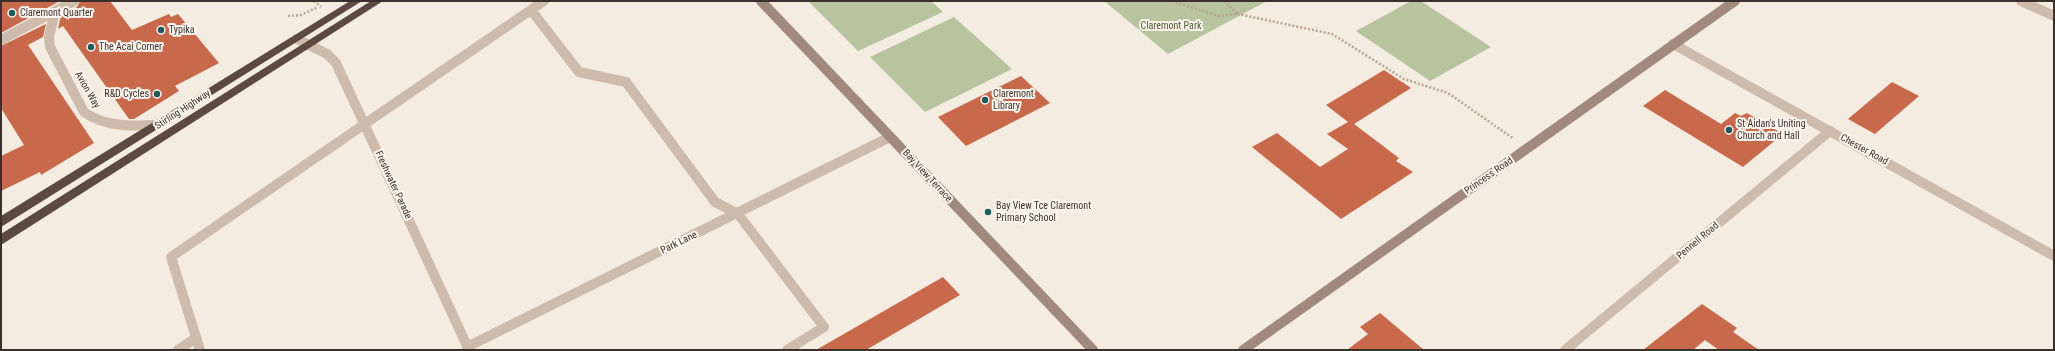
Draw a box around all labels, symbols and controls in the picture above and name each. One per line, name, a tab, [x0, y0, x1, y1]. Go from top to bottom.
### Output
place label: Claremont Quarter	[20, 7, 93, 19]
marker: Claremont Quarter	[7, 8, 17, 18]
park label: Claremont Park	[1141, 20, 1201, 32]
place label: Typika	[169, 24, 195, 36]
marker: Typika	[156, 25, 166, 35]
place label: The Acai Corner	[99, 41, 162, 53]
marker: The Acai Corner	[86, 42, 96, 52]
street label: Avion Way	[72, 69, 102, 111]
place label: R&D Cycles	[104, 88, 149, 100]
street label: Stirling Highway	[153, 88, 213, 132]
place label: Claremont Library	[993, 88, 1034, 112]
marker: R&D Cycles	[152, 89, 162, 99]
marker: Claremont Library	[980, 95, 990, 105]
place label: St Aidan's Uniting Church and Hall	[1737, 118, 1806, 142]
marker: St Aidan's Uniting Church and Hall	[1724, 125, 1734, 135]
street label: Chester Road	[1838, 132, 1890, 168]
street label: Bay View Terrace	[900, 147, 954, 205]
street label: Freshwater Parade	[372, 149, 414, 221]
street label: Princess Road	[1462, 155, 1516, 197]
place label: Bay View Tce Claremont Primary School	[996, 200, 1091, 224]
marker: Bay View Tce Claremont Primary School	[983, 207, 993, 217]
street label: Pennell Road	[1674, 220, 1722, 262]
street label: Park Lane	[659, 229, 699, 257]

